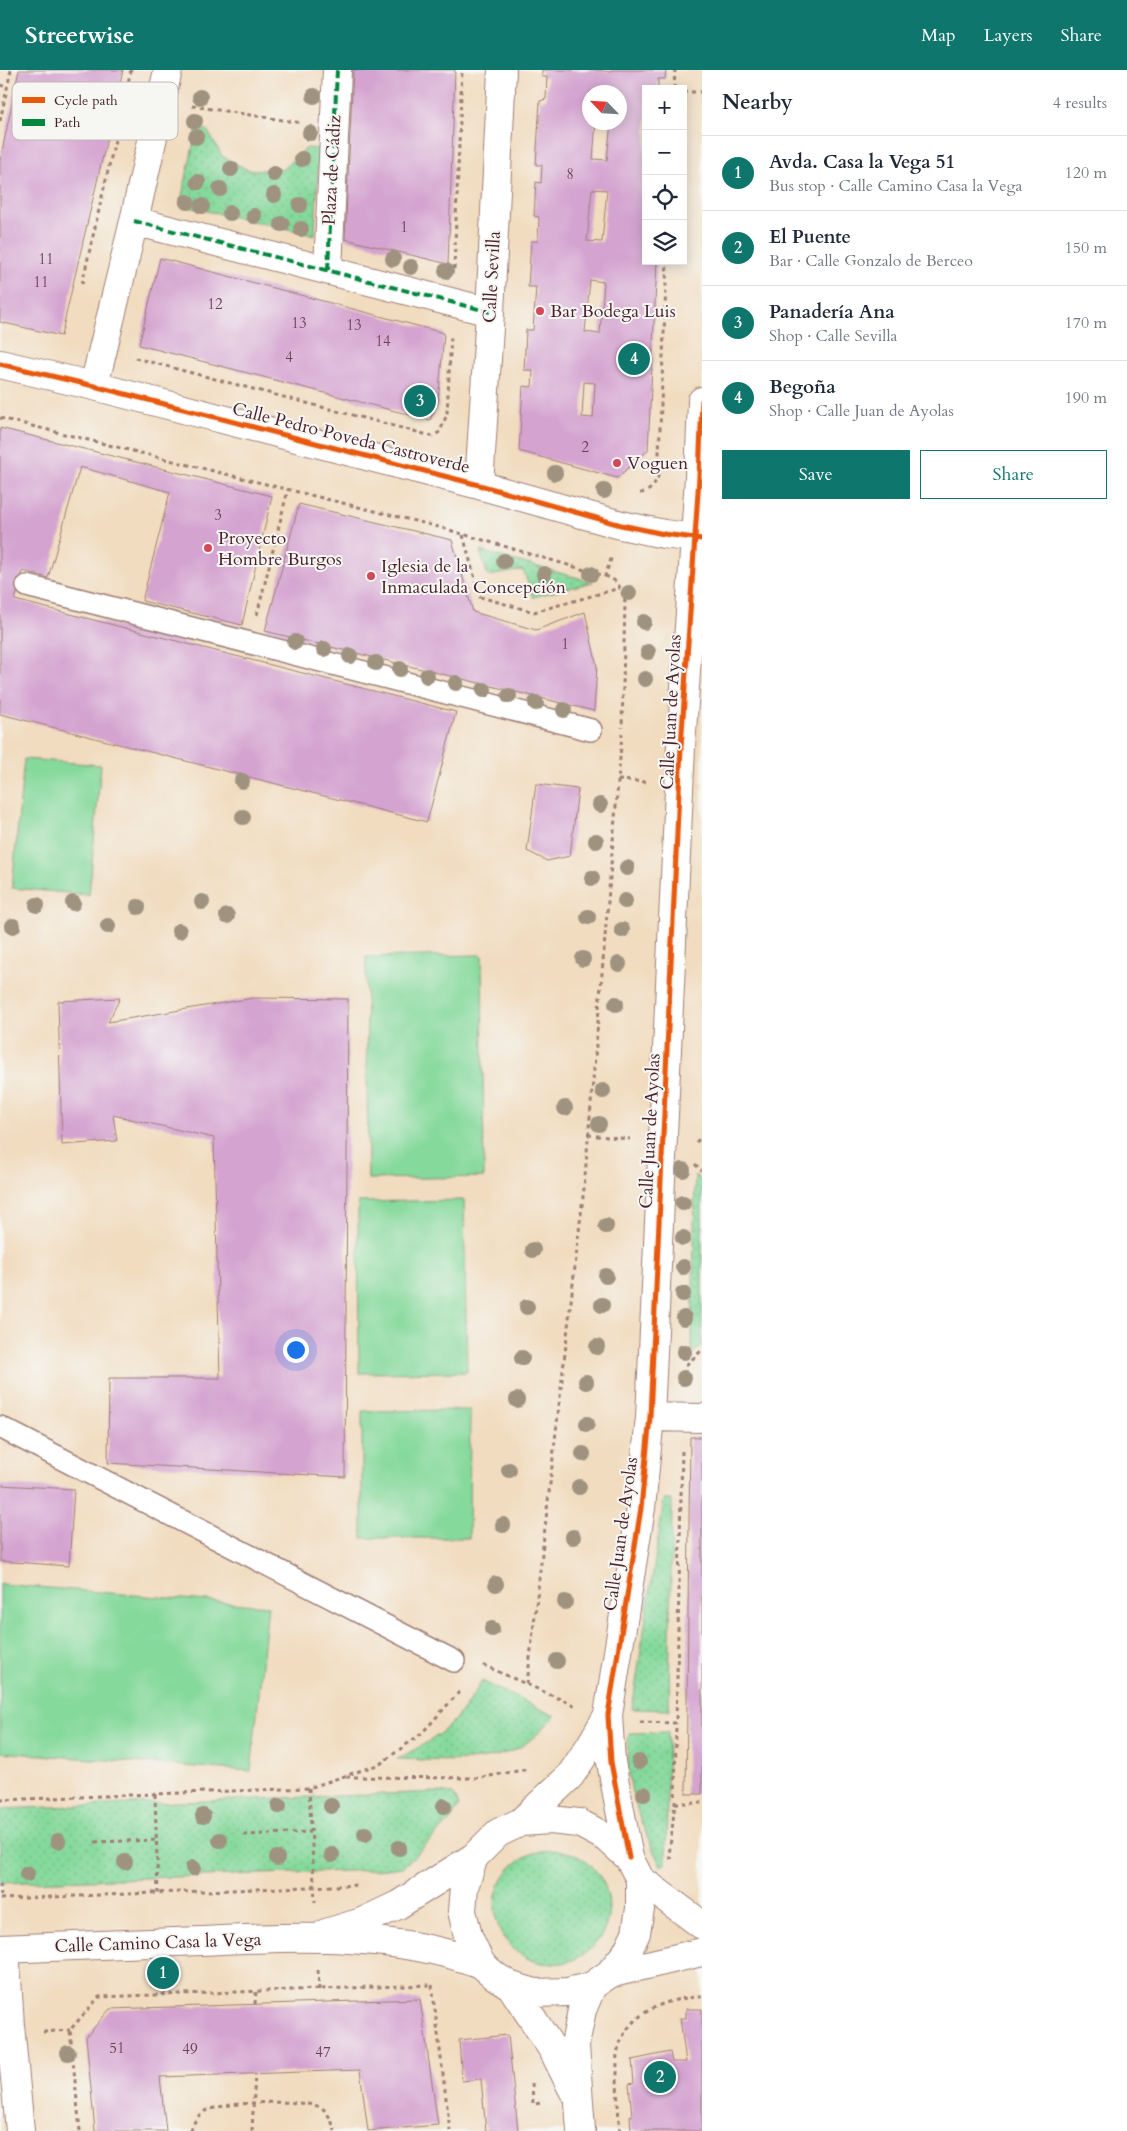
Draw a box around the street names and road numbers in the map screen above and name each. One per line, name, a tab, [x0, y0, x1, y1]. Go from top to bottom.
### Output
street label: Plaza de Cádiz	[317, 114, 347, 226]
street label: Calle Sevilla	[477, 230, 507, 324]
street label: Calle Pedro Poveda Castroverde	[229, 396, 473, 480]
street label: Calle Juan de Ayolas	[654, 634, 688, 790]
street label: Calle Juan de Ayolas	[633, 1053, 667, 1209]
street label: Calle Juan de Ayolas	[598, 1455, 644, 1613]
street label: Calle Camino Casa la Vega	[54, 1927, 262, 1959]

